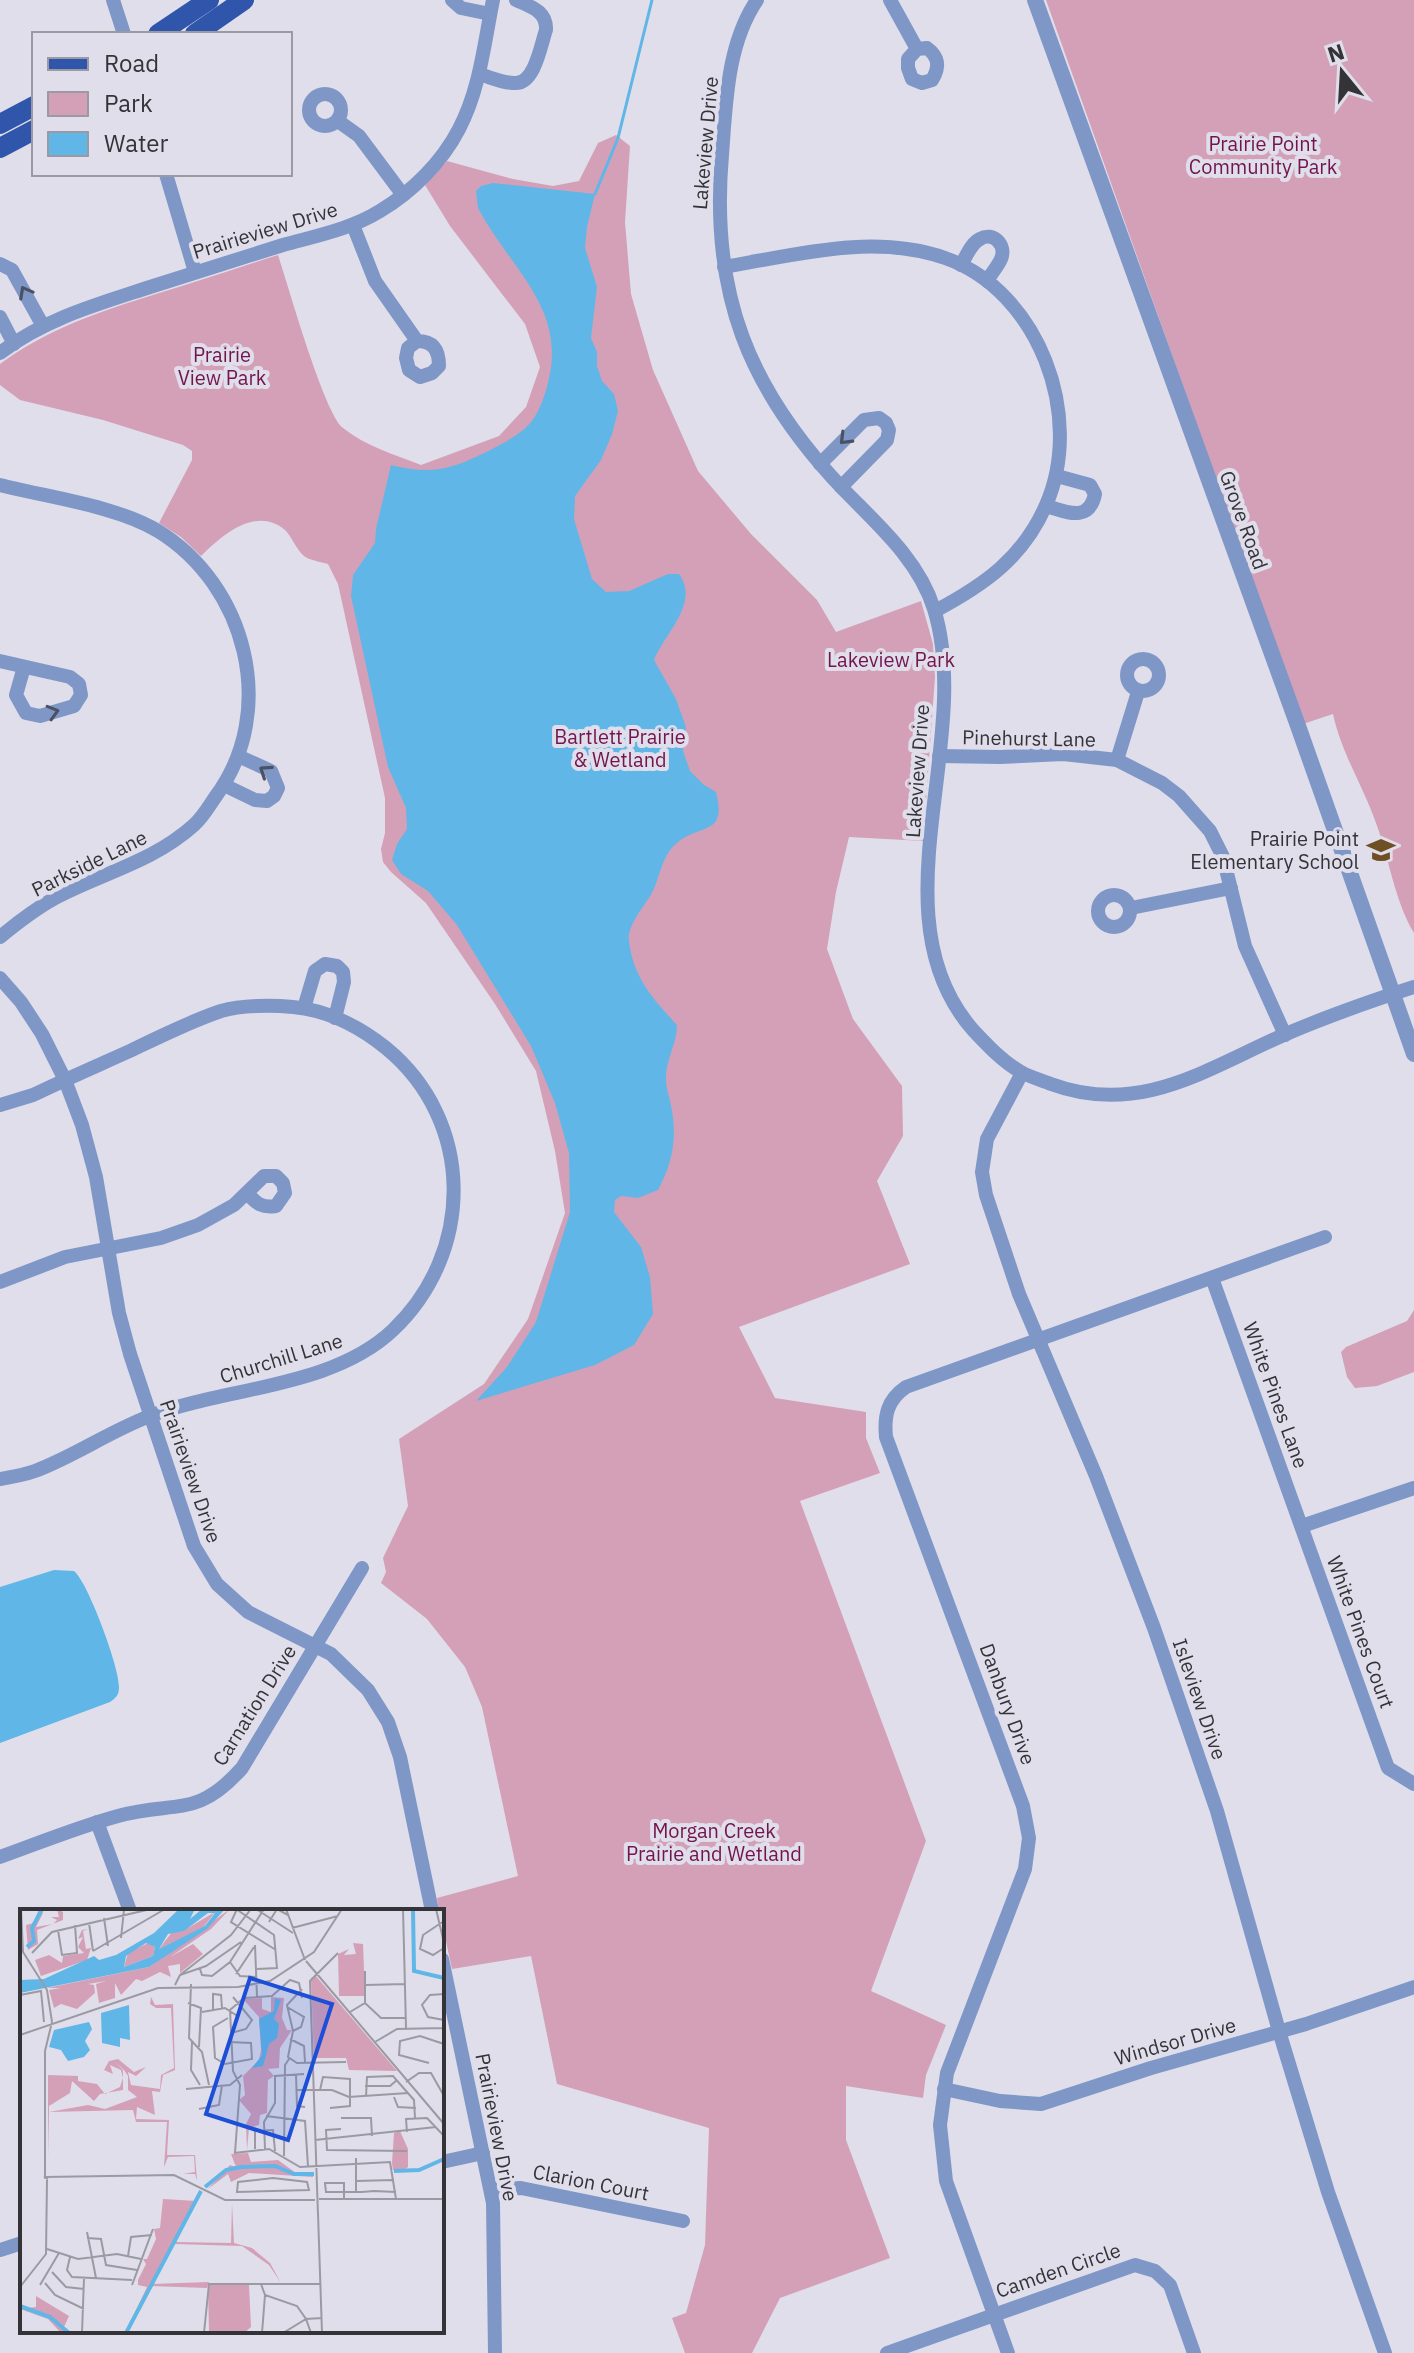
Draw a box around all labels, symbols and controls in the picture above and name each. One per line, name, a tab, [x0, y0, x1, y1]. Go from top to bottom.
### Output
legend	[32, 32, 292, 176]
north arrow	[1302, 32, 1382, 112]
text: N	[1324, 36, 1348, 69]
text: Road	[104, 47, 159, 79]
street label: Lakeview Drive	[686, 75, 724, 211]
text: Park	[104, 87, 153, 119]
text: Water	[104, 127, 168, 159]
park label: Prairie Point Community Park	[1189, 130, 1338, 180]
street label: Prairieview Drive	[189, 195, 341, 265]
one-way arrow	[19, 286, 34, 300]
park label: Prairie View Park	[178, 341, 267, 391]
one-way arrow	[840, 430, 854, 444]
street label: Grove Road	[1214, 467, 1274, 573]
park label: Lakeview Park	[827, 646, 955, 673]
street label: Lakeview Drive	[899, 703, 935, 839]
one-way arrow	[46, 705, 60, 721]
park label: Bartlett Prairie & Wetland	[554, 723, 686, 773]
street label: Pinehurst Lane	[962, 723, 1096, 753]
one-way arrow	[259, 766, 274, 781]
street label: Parkside Lane	[27, 823, 151, 903]
place label: Prairie Point Elementary School	[1190, 825, 1359, 875]
school or university icon: Prairie Point Elementary School	[1366, 835, 1396, 865]
street label: White Pines Lane	[1237, 1318, 1315, 1472]
street label: Churchill Lane	[216, 1326, 346, 1390]
street label: Prairieview Drive	[154, 1396, 228, 1546]
street label: White Pines Court	[1321, 1552, 1401, 1712]
street label: Isleview Drive	[1167, 1635, 1233, 1763]
street label: Carnation Drive	[206, 1639, 302, 1771]
street label: Danbury Drive	[974, 1640, 1042, 1768]
park label: Morgan Creek Prairie and Wetland	[626, 1817, 802, 1867]
inset map	[20, 1909, 444, 2333]
street label: Windsor Drive	[1111, 2011, 1239, 2071]
street label: Prairieview Drive	[469, 2051, 525, 2203]
street label: Clarion Court	[531, 2158, 651, 2206]
street label: Camden Circle	[992, 2236, 1124, 2304]

